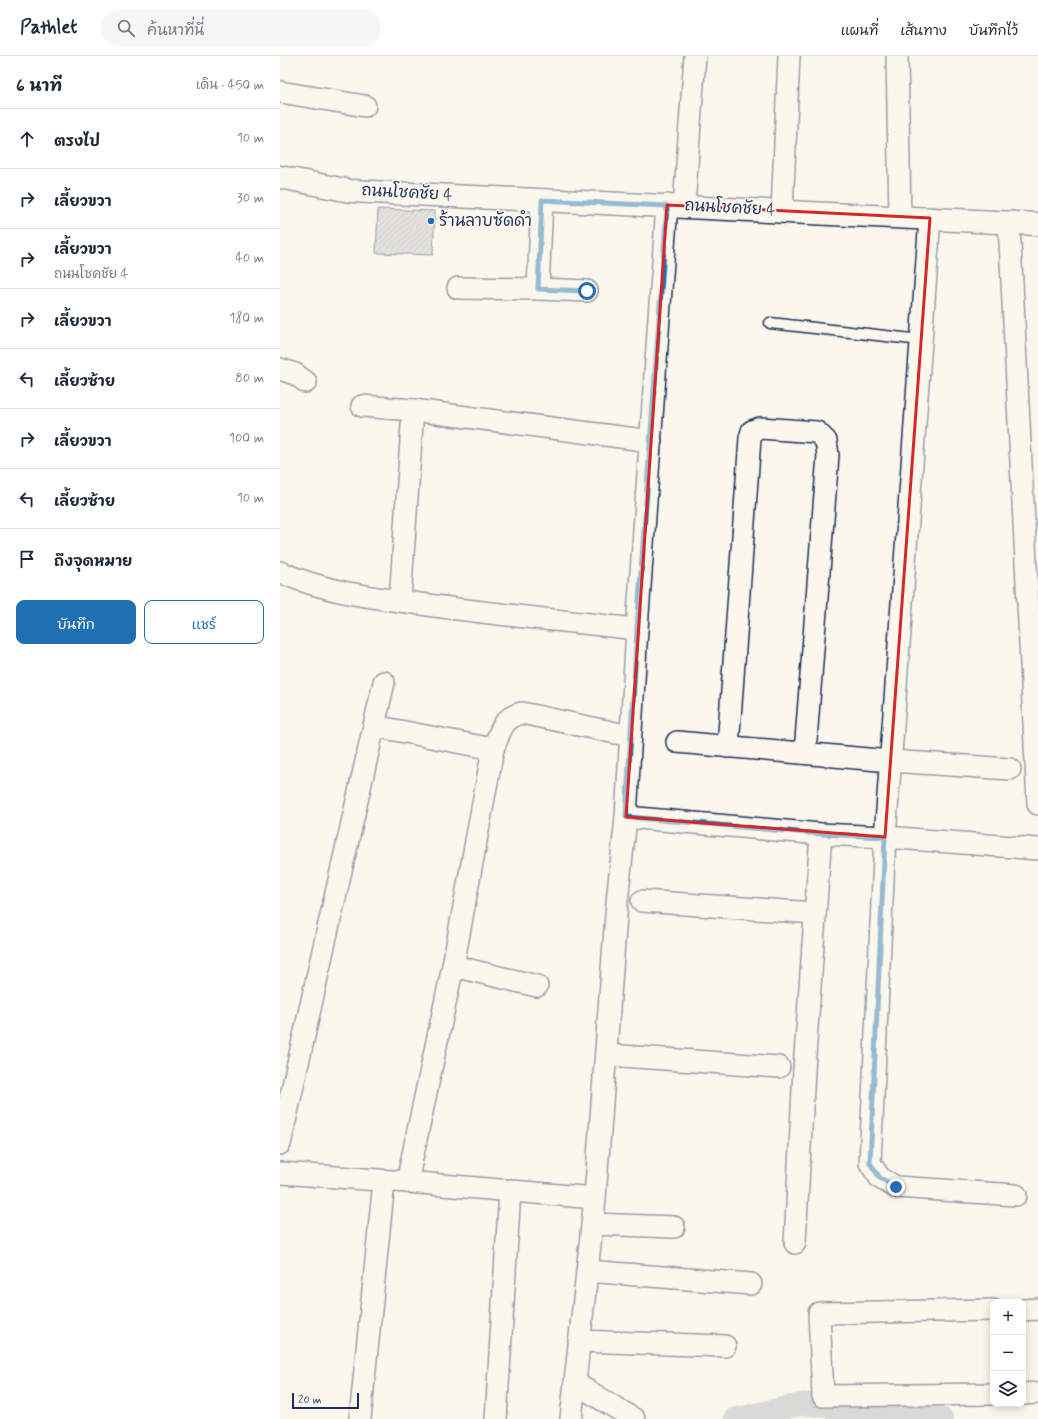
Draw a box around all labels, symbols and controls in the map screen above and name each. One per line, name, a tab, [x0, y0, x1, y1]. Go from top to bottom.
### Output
search box	[101, 10, 381, 46]
text: Pathlet	[20, 15, 77, 40]
icon: search	[115, 17, 137, 39]
text: ค้นหาที่นี่	[147, 21, 204, 41]
text: แผนที่	[841, 22, 878, 40]
text: เส้นทาง	[900, 22, 947, 40]
text: บันทึกไว้	[969, 22, 1018, 40]
text: 6 นาที	[16, 75, 62, 97]
text: เดิน · 450 m	[196, 77, 264, 94]
icon: ahead	[16, 128, 38, 150]
text: 10 m	[237, 130, 264, 147]
text: ตรงไป	[54, 132, 100, 152]
street label: ถนนโชคชัย 4	[361, 178, 453, 206]
icon: right	[16, 188, 38, 210]
text: 30 m	[237, 190, 264, 207]
text: เลี้ยวขวา	[54, 192, 112, 212]
street label: ถนนโชคชัย 4	[684, 193, 776, 221]
place label: ร้านลาบซัดดำ	[439, 210, 532, 232]
marker: ร้านลาบซัดดำ	[426, 216, 436, 226]
text: เลี้ยวขวา	[54, 240, 112, 260]
icon: right	[16, 248, 38, 270]
text: 40 m	[235, 250, 264, 267]
text: ถนนโชคชัย 4	[54, 266, 128, 283]
route start	[578, 282, 596, 300]
icon: right	[16, 308, 38, 330]
text: 180 m	[229, 310, 264, 327]
text: เลี้ยวขวา	[54, 312, 112, 332]
icon: left	[16, 368, 38, 390]
text: 80 m	[235, 370, 264, 387]
text: เลี้ยวซ้าย	[54, 372, 115, 392]
icon: right	[16, 428, 38, 450]
text: 100 m	[229, 430, 264, 447]
text: เลี้ยวขวา	[54, 432, 112, 452]
icon: left	[16, 488, 38, 510]
text: 10 m	[237, 490, 264, 507]
text: เลี้ยวซ้าย	[54, 492, 115, 512]
icon: arrive	[16, 548, 38, 570]
text: ถึงจุดหมาย	[54, 552, 132, 572]
button: บันทึก	[16, 600, 136, 644]
button: แชร์	[144, 600, 264, 644]
route end	[887, 1178, 905, 1196]
map controls	[990, 1299, 1026, 1407]
button: +	[990, 1299, 1026, 1335]
button: −	[990, 1335, 1026, 1371]
button: layers	[990, 1371, 1026, 1407]
scale bar	[292, 1391, 359, 1410]
text: 20 m	[298, 1393, 321, 1407]

